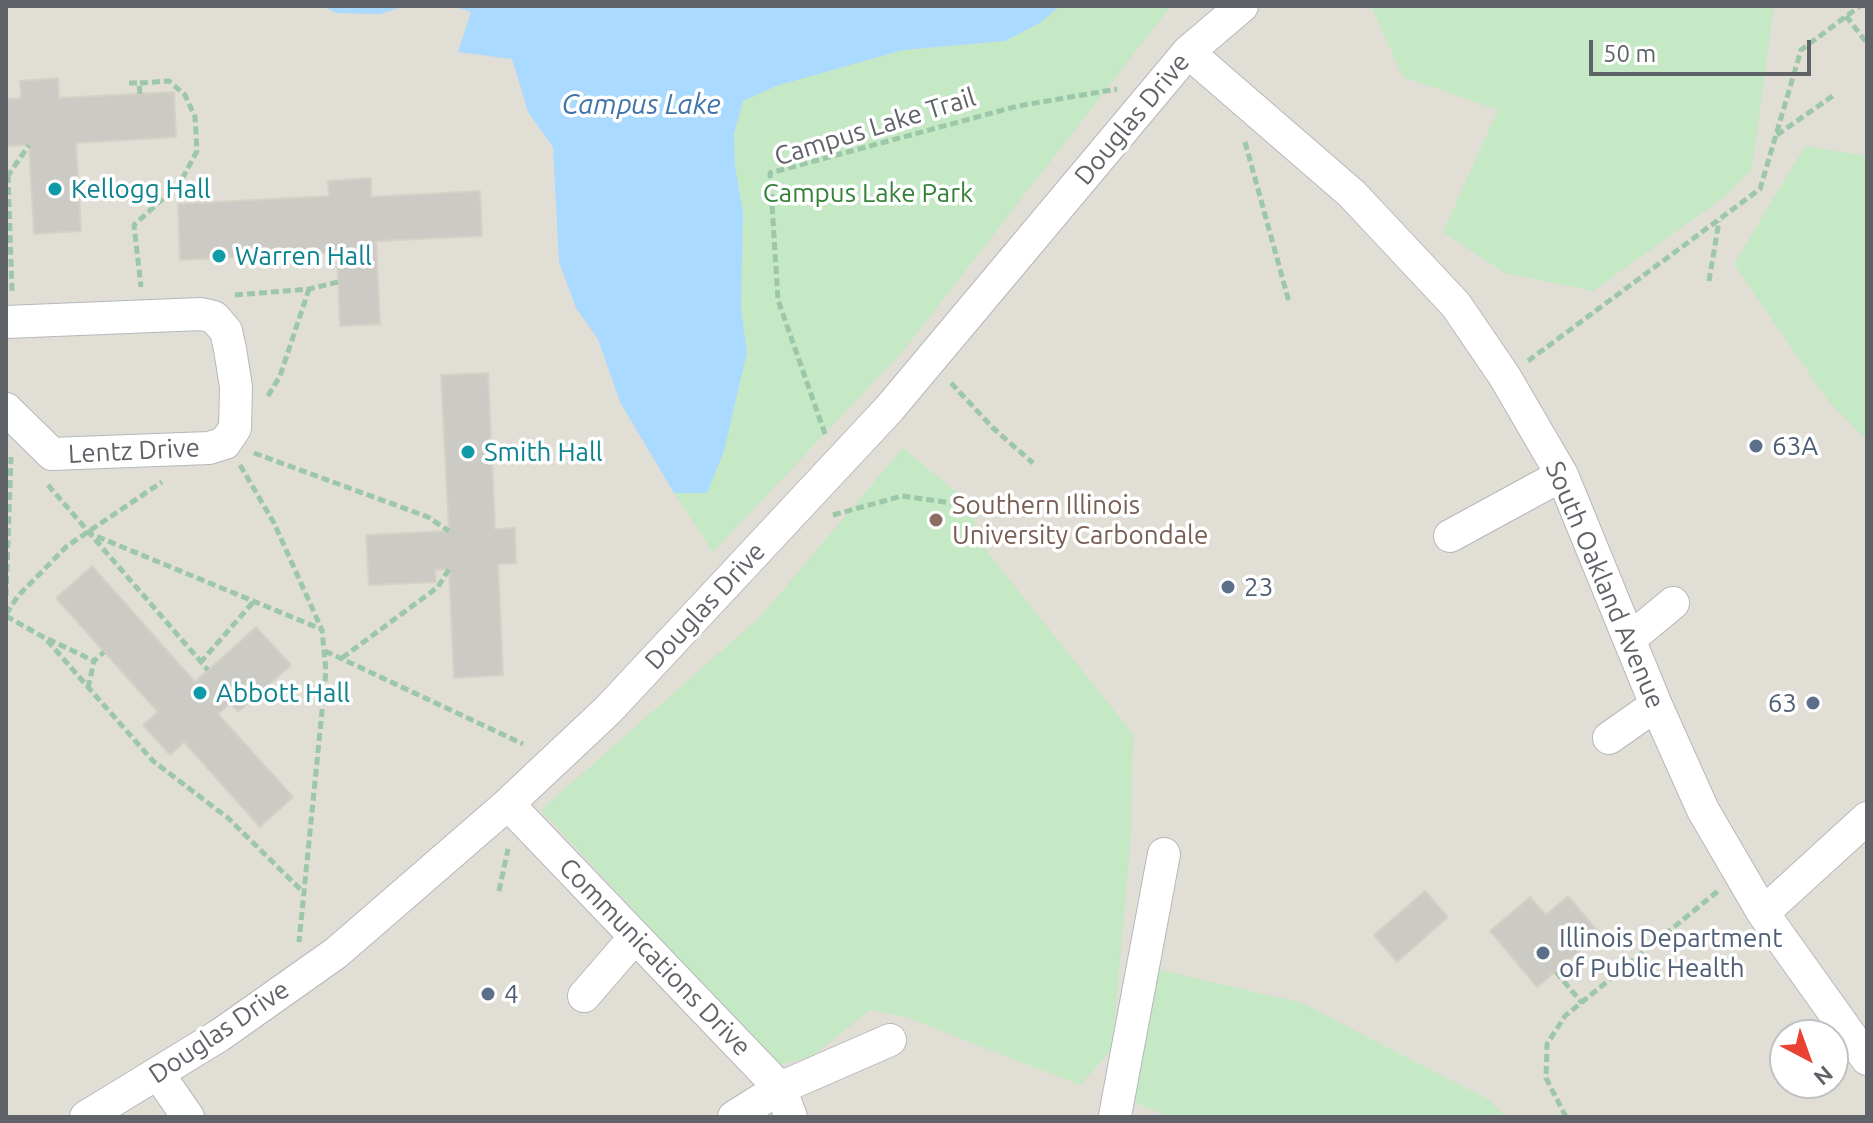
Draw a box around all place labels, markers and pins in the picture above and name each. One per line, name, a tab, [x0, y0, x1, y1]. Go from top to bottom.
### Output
place label: Kellogg Hall	[71, 173, 211, 205]
marker: Kellogg Hall	[46, 180, 64, 198]
place label: Warren Hall	[235, 240, 372, 272]
marker: Warren Hall	[210, 247, 228, 265]
place label: 63A	[1772, 430, 1818, 462]
place label: Smith Hall	[484, 436, 603, 468]
marker: 63A	[1747, 437, 1765, 455]
marker: Smith Hall	[459, 443, 477, 461]
place label: Southern Illinois University Carbondale	[952, 489, 1208, 550]
marker: Southern Illinois University Carbondale	[927, 511, 945, 529]
place label: 23	[1244, 571, 1273, 603]
marker: 23	[1219, 578, 1237, 596]
place label: Abbott Hall	[216, 677, 350, 709]
marker: Abbott Hall	[191, 684, 209, 702]
place label: 63	[1768, 687, 1797, 719]
marker: 63	[1804, 694, 1822, 712]
place label: Illinois Department of Public Health	[1559, 922, 1782, 984]
marker: Illinois Department of Public Health	[1534, 944, 1552, 962]
place label: 4	[504, 978, 519, 1010]
marker: 4	[479, 985, 497, 1003]

